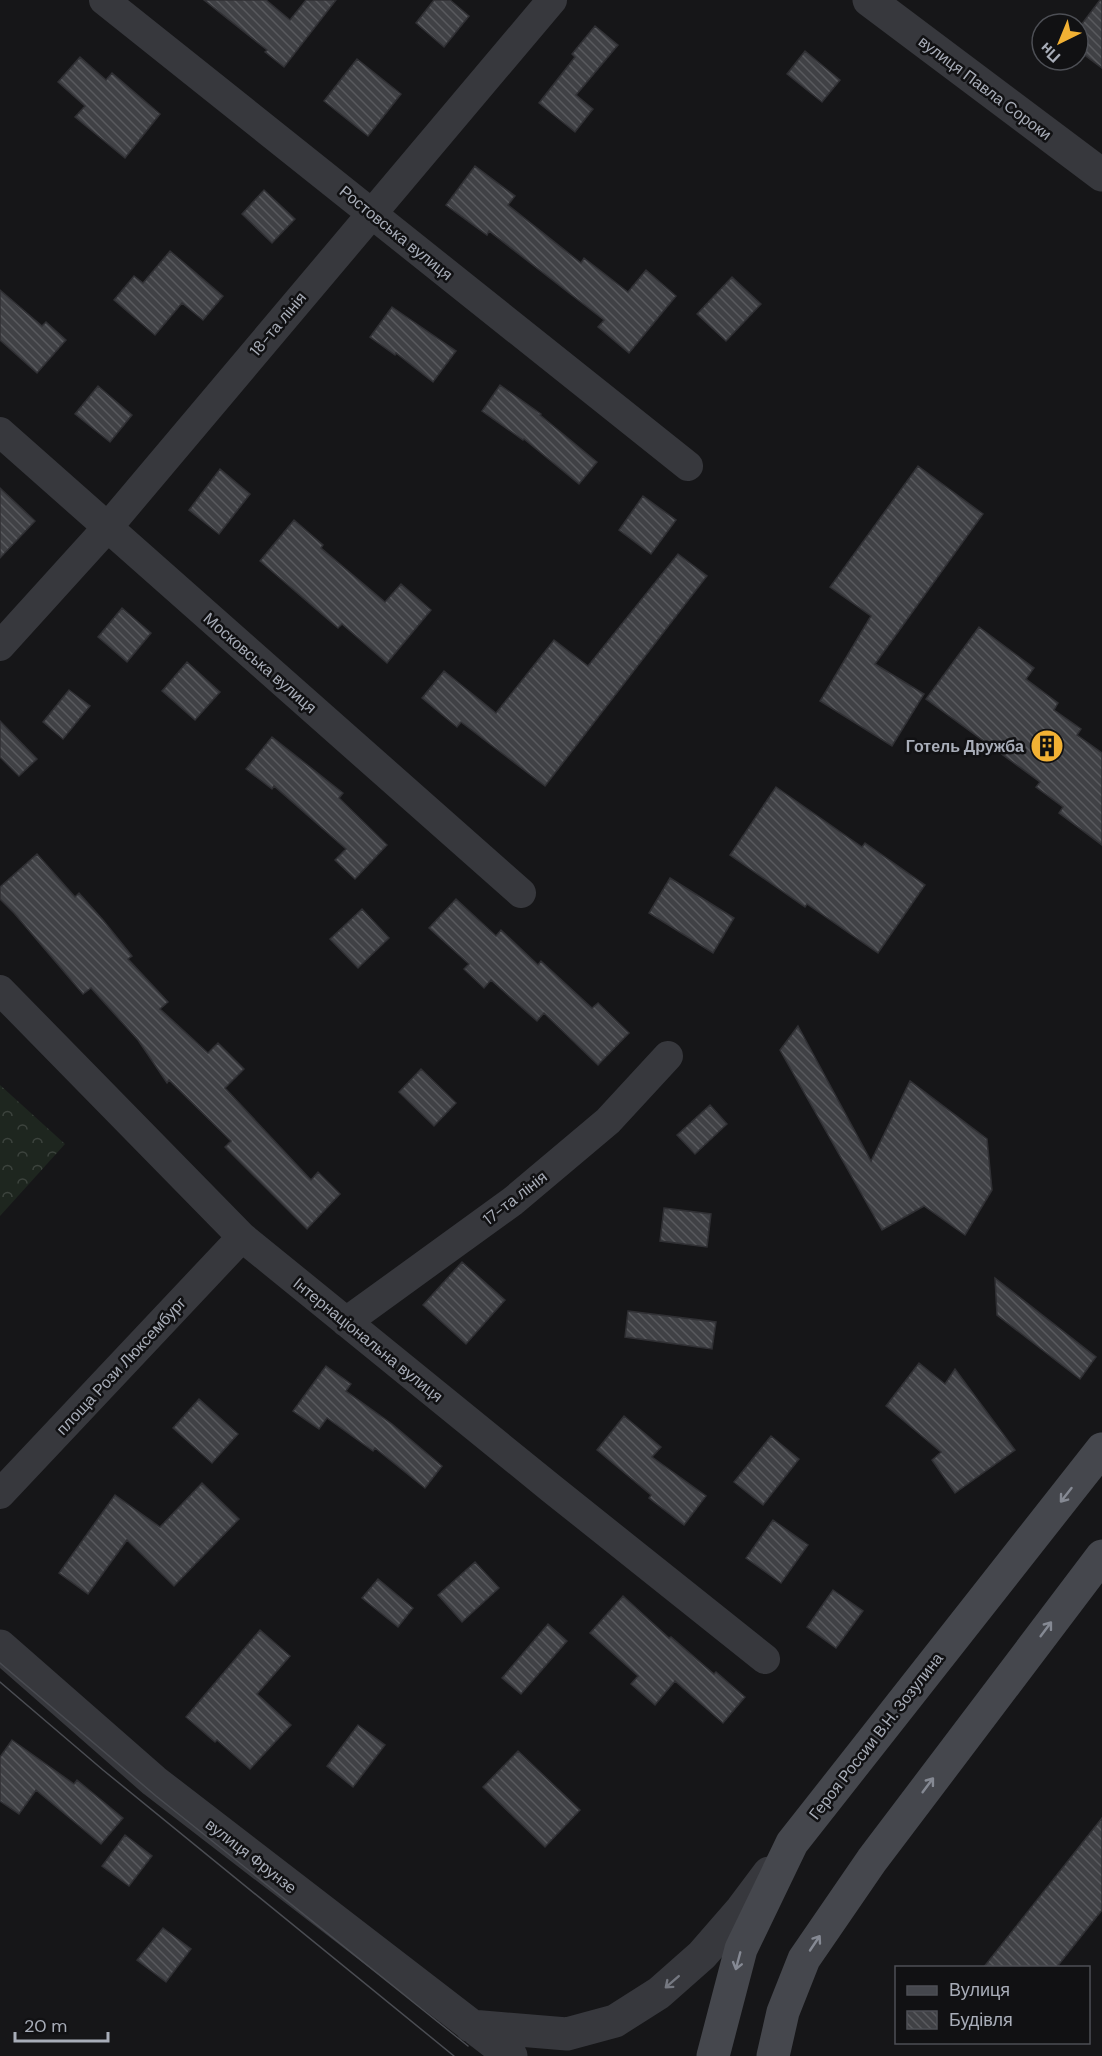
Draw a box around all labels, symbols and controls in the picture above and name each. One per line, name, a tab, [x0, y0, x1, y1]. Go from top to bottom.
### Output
north arrow	[1030, 12, 1090, 72]
street label: вулиця Павла Сороки	[914, 31, 1056, 145]
text: Пн	[1035, 38, 1065, 68]
street label: Ростовська вулиця	[335, 181, 457, 285]
street label: 18-та лінія	[245, 288, 311, 360]
street label: Московська вулиця	[199, 608, 321, 718]
building icon: Готель Дружба	[1029, 728, 1065, 764]
place label: Готель Дружба	[906, 736, 1024, 757]
street label: 17-та лінія	[479, 1166, 551, 1230]
street label: Інтернаціональна вулиця	[289, 1273, 447, 1407]
street label: площа Рози Люксембург	[51, 1292, 191, 1439]
one-way arrow	[1059, 1486, 1072, 1502]
one-way arrow	[1039, 1621, 1052, 1637]
street label: Героя России В.Н. Зозулина	[804, 1648, 948, 1824]
one-way arrow	[922, 1777, 935, 1793]
street label: вулиця Фрунзе	[201, 1814, 301, 1898]
one-way arrow	[809, 1935, 821, 1952]
one-way arrow	[732, 1951, 743, 1970]
legend	[895, 1966, 1090, 2044]
one-way arrow	[664, 1975, 679, 1989]
text: Вулиця	[949, 1978, 1010, 2002]
scale bar	[15, 2005, 108, 2043]
text: Будівля	[949, 2008, 1013, 2032]
text: 20 m	[24, 2014, 67, 2038]

